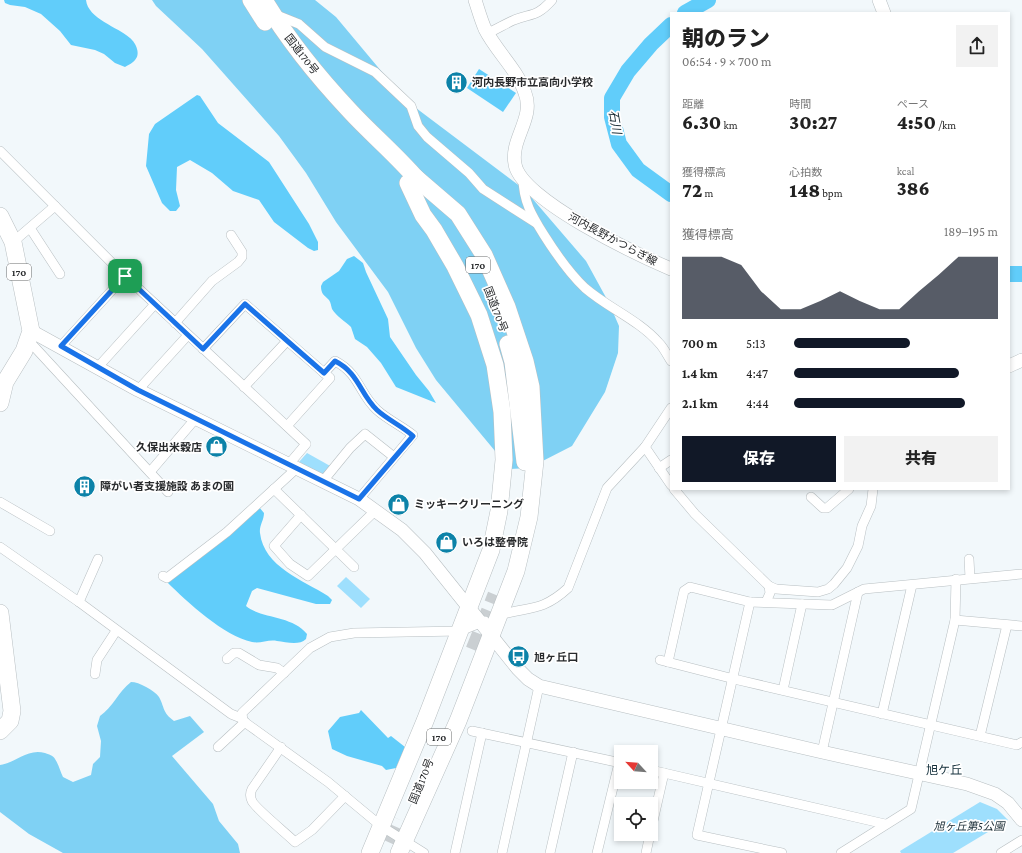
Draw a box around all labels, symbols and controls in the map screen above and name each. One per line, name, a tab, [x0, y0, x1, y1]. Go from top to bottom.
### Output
button: share	[956, 25, 998, 67]
text: 朝のラン	[682, 26, 770, 51]
street label: 国道170号	[283, 31, 321, 77]
text: 06:54 · 9 × 700 m	[682, 54, 771, 69]
building icon: 河内長野市立高向小学校	[443, 69, 469, 95]
place label: 河内長野市立高向小学校	[472, 76, 593, 88]
text: 距離	[682, 98, 704, 110]
text: 時間	[789, 98, 811, 110]
text: ペース	[897, 98, 929, 110]
water label: 石川	[606, 109, 624, 137]
text: 6.30	[682, 111, 721, 133]
text: 30:27	[789, 111, 837, 133]
text: 4:50	[897, 111, 936, 133]
text: km	[721, 119, 737, 131]
text: /km	[936, 119, 956, 131]
text: kcal	[897, 165, 914, 177]
text: 獲得標高	[682, 166, 726, 178]
text: 心拍数	[789, 166, 822, 178]
text: 386	[897, 177, 930, 199]
text: 72	[682, 179, 702, 201]
text: 148	[789, 179, 820, 201]
text: m	[702, 187, 713, 199]
text: bpm	[820, 187, 842, 199]
street label: 河内長野かつらぎ線	[566, 210, 660, 268]
text: 189–195 m	[944, 224, 998, 239]
text: 獲得標高	[682, 227, 734, 242]
road number: 170	[466, 257, 490, 273]
pin	[108, 259, 142, 293]
road number: 170	[7, 264, 31, 280]
icon: arrive	[114, 265, 136, 287]
street label: 国道170号	[482, 285, 510, 333]
text: 700 m	[682, 336, 717, 351]
text: 5:13	[746, 336, 766, 351]
text: 1.4 km	[682, 366, 718, 381]
text: 4:47	[746, 366, 768, 381]
text: 2.1 km	[682, 396, 718, 411]
text: 4:44	[746, 396, 769, 411]
shop icon: 久保出米穀店	[204, 434, 230, 460]
button: 保存	[682, 436, 836, 482]
button: 共有	[844, 436, 998, 482]
place label: 久保出米穀店	[136, 441, 202, 453]
building icon: 障がい者支援施設 あまの園	[71, 473, 97, 499]
place label: 障がい者支援施設 あまの園	[100, 480, 234, 492]
shop icon: ミッキークリーニング	[386, 491, 412, 517]
place label: ミッキークリーニング	[414, 498, 524, 510]
shop icon: いろは整骨院	[433, 529, 459, 555]
place label: いろは整骨院	[462, 536, 528, 548]
bus stop icon: 旭ヶ丘口	[505, 644, 531, 670]
place label: 旭ヶ丘口	[534, 651, 578, 663]
road number: 170	[427, 729, 451, 745]
north arrow	[614, 745, 658, 789]
map controls	[614, 745, 658, 841]
street label: 国道170号	[406, 757, 436, 805]
district label: 旭ケ丘	[926, 763, 962, 777]
button: locate	[614, 797, 658, 841]
park label: 旭ヶ丘第5公園	[933, 820, 1007, 832]

